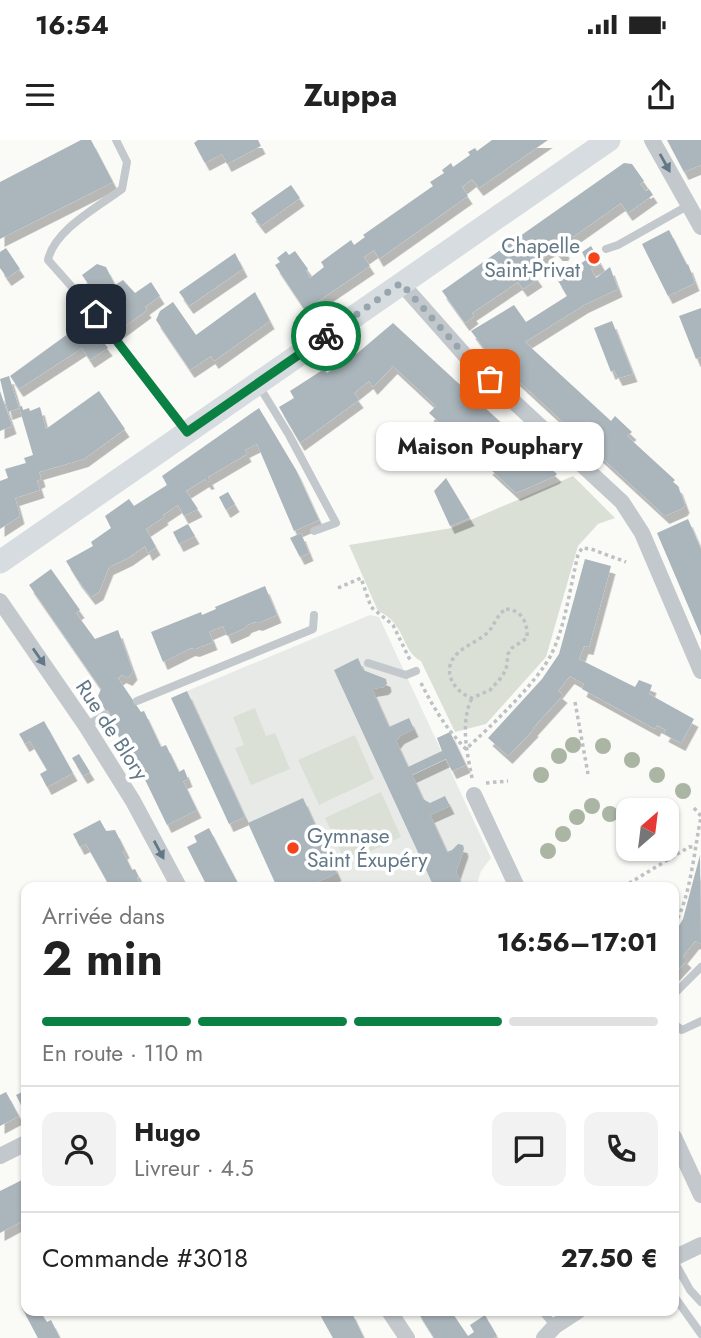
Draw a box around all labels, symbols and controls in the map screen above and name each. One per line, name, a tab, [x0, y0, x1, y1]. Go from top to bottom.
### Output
text: 16:54	[35, 6, 109, 44]
text: Zuppa	[303, 72, 398, 118]
icon: menu	[21, 76, 59, 114]
icon: share	[642, 76, 680, 114]
one-way arrow	[659, 153, 671, 173]
place label: Chapelle Saint-Privat	[484, 231, 580, 285]
marker: Chapelle Saint-Privat	[586, 250, 602, 266]
pin	[66, 284, 126, 344]
icon: home	[77, 295, 115, 333]
courier	[291, 301, 361, 371]
icon: bike	[307, 317, 345, 355]
pin	[460, 349, 520, 409]
icon: bag	[471, 360, 509, 398]
callout: Maison Pouphary	[376, 421, 604, 470]
text: Maison Pouphary	[397, 429, 583, 463]
one-way arrow	[32, 648, 46, 666]
street label: Rue de Blory	[68, 674, 156, 787]
north arrow	[616, 798, 679, 861]
map controls	[616, 798, 679, 861]
place label: Gymnase Saint Éxupéry	[307, 821, 428, 875]
one-way arrow	[154, 840, 165, 860]
marker: Gymnase Saint Éxupéry	[285, 840, 301, 856]
text: Arrivée dans	[42, 899, 165, 933]
text: 16:56–17:01	[497, 923, 658, 961]
text: 2 min	[42, 926, 163, 992]
text: En route · 110 m	[42, 1036, 203, 1070]
button: person	[42, 1112, 116, 1186]
button: chat	[492, 1112, 566, 1186]
button: phone	[584, 1112, 658, 1186]
text: Hugo	[134, 1113, 201, 1151]
text: Livreur · 4.5	[134, 1151, 254, 1185]
text: Commande #3018	[42, 1239, 248, 1277]
text: 27.50 €	[561, 1239, 658, 1277]

